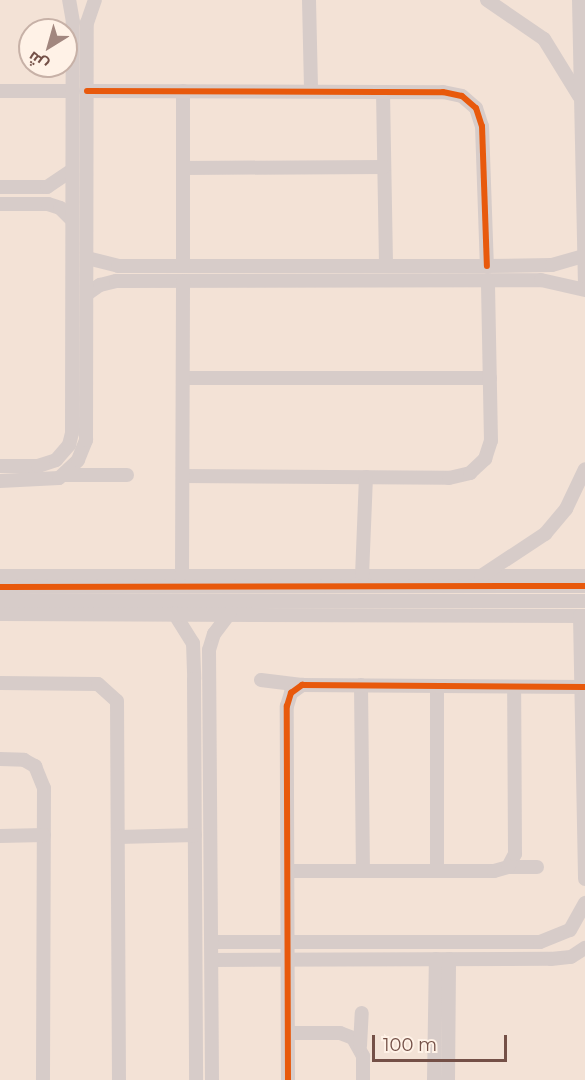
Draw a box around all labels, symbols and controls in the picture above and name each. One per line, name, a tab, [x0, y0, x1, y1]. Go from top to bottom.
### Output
north arrow	[18, 18, 78, 78]
text: ش	[24, 47, 52, 75]
scale bar	[375, 1023, 510, 1061]
text: 100 m	[383, 1034, 437, 1056]

